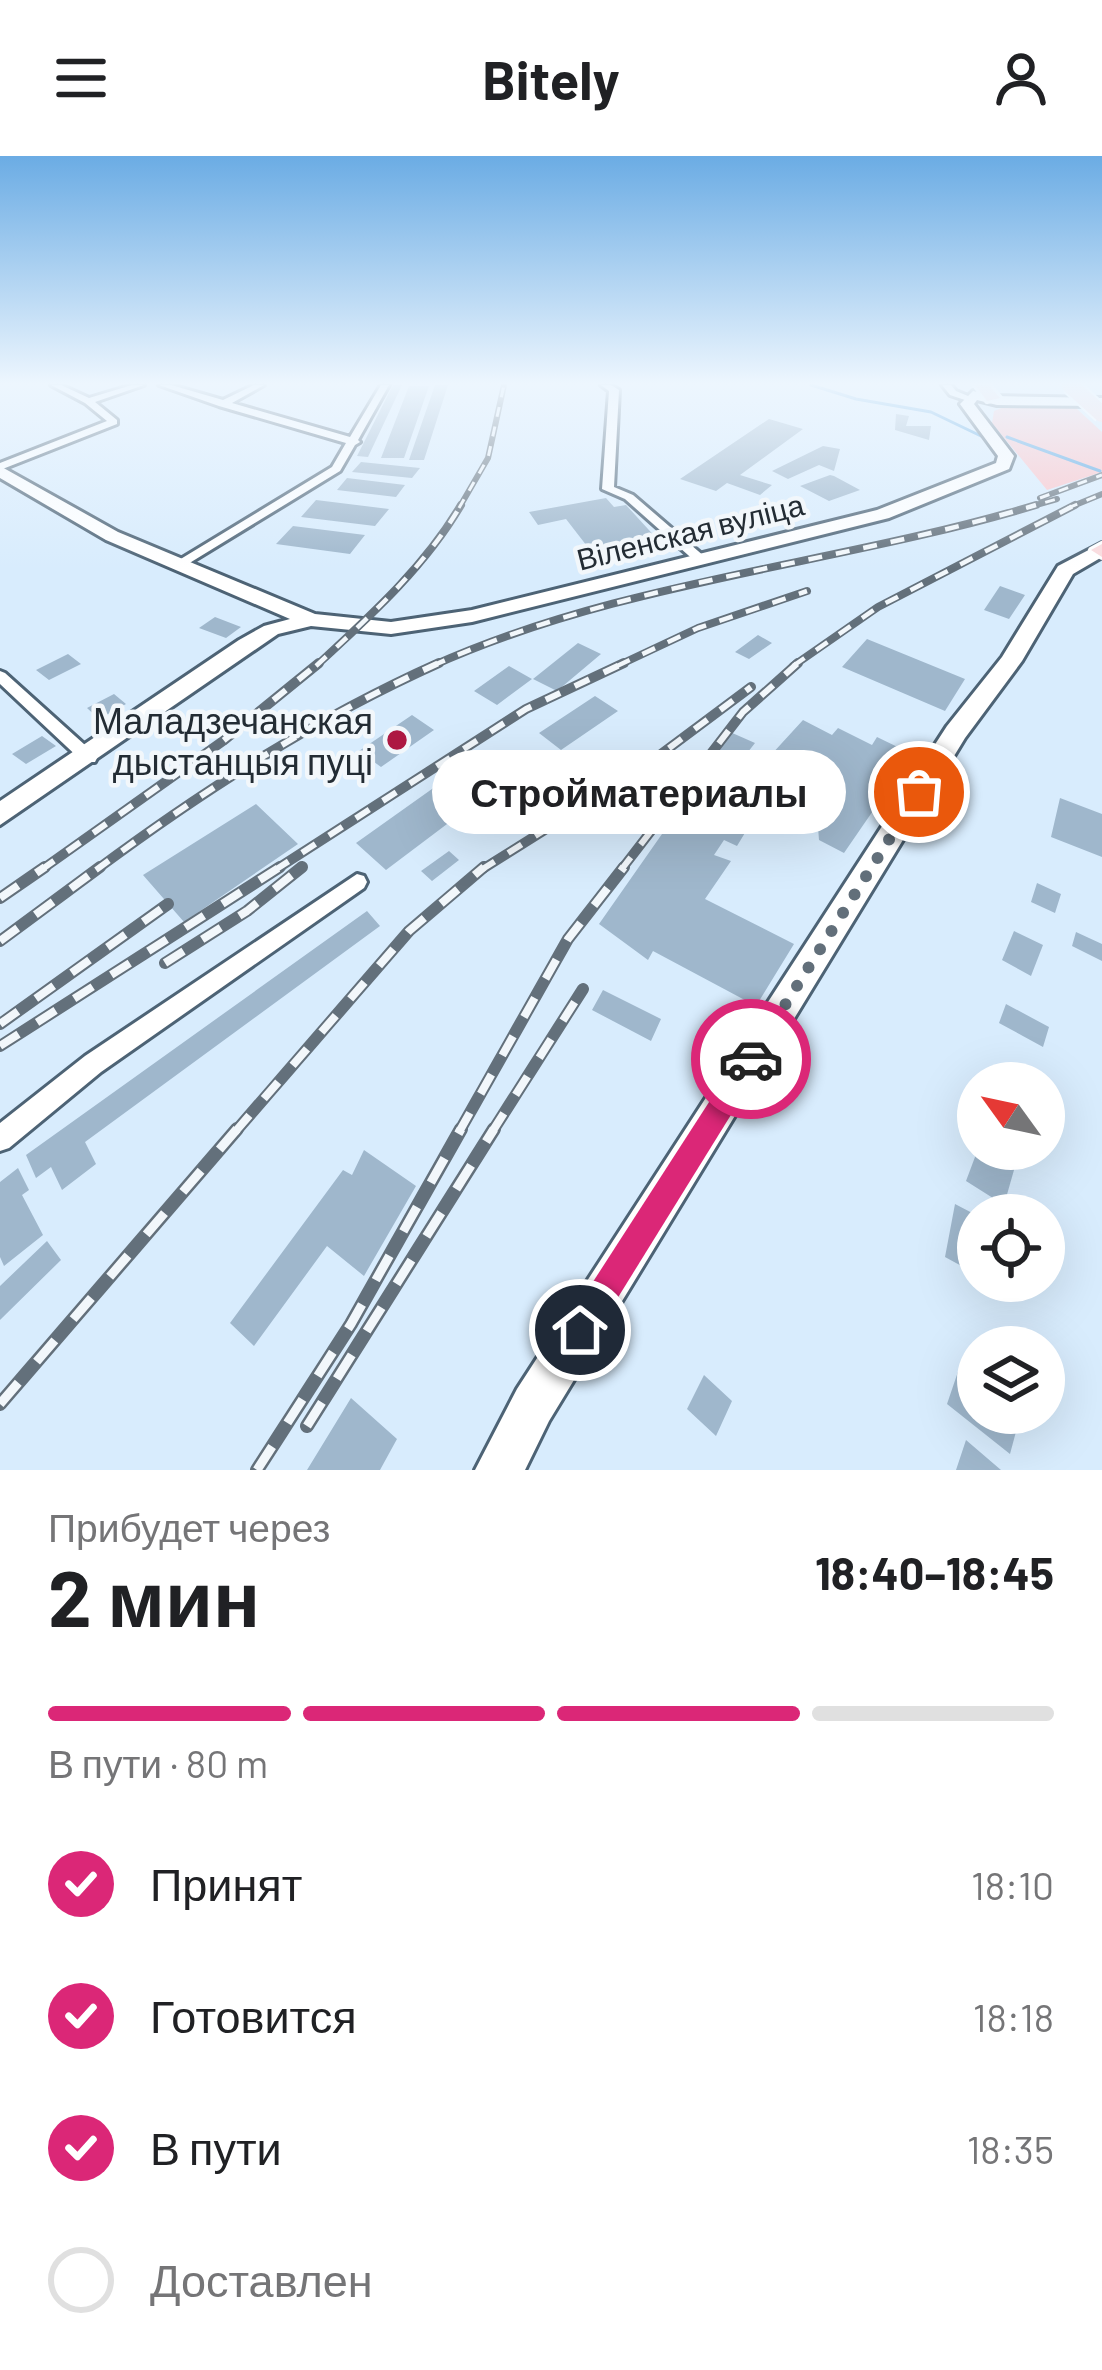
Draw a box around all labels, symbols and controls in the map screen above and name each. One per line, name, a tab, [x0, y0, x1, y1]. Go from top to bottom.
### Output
icon: menu	[48, 45, 114, 111]
icon: person	[988, 45, 1054, 111]
text: Bitely	[482, 46, 620, 111]
street label: Віленская вуліца	[573, 485, 808, 577]
place label: Маладзечанская дыстанцыя пуці	[93, 698, 373, 783]
marker: Маладзечанская дыстанцыя пуці	[384, 727, 410, 753]
pin	[868, 741, 970, 843]
callout: Стройматериалы	[433, 750, 847, 834]
icon: bag	[886, 759, 952, 825]
text: Стройматериалы	[470, 768, 808, 815]
courier	[691, 999, 811, 1119]
icon: car	[718, 1026, 784, 1092]
north arrow	[957, 1062, 1065, 1170]
map controls	[957, 1062, 1065, 1434]
button: locate	[957, 1194, 1065, 1302]
pin	[529, 1279, 631, 1381]
icon: home	[547, 1297, 613, 1363]
button: layers	[957, 1326, 1065, 1434]
text: Прибудет через	[48, 1503, 330, 1550]
text: 18:40–18:45	[815, 1545, 1054, 1599]
text: 2 мин	[48, 1549, 260, 1643]
text: В пути · 80 m	[48, 1739, 268, 1786]
icon: check	[48, 1851, 114, 1917]
text: Принят	[150, 1856, 302, 1910]
text: 18:10	[971, 1861, 1054, 1908]
icon: check	[48, 1983, 114, 2049]
text: Готовится	[150, 1988, 357, 2042]
text: 18:18	[973, 1993, 1054, 2040]
icon: check	[48, 2115, 114, 2181]
text: В пути	[150, 2120, 282, 2174]
text: 18:35	[967, 2125, 1054, 2172]
text: Доставлен	[150, 2252, 373, 2306]

